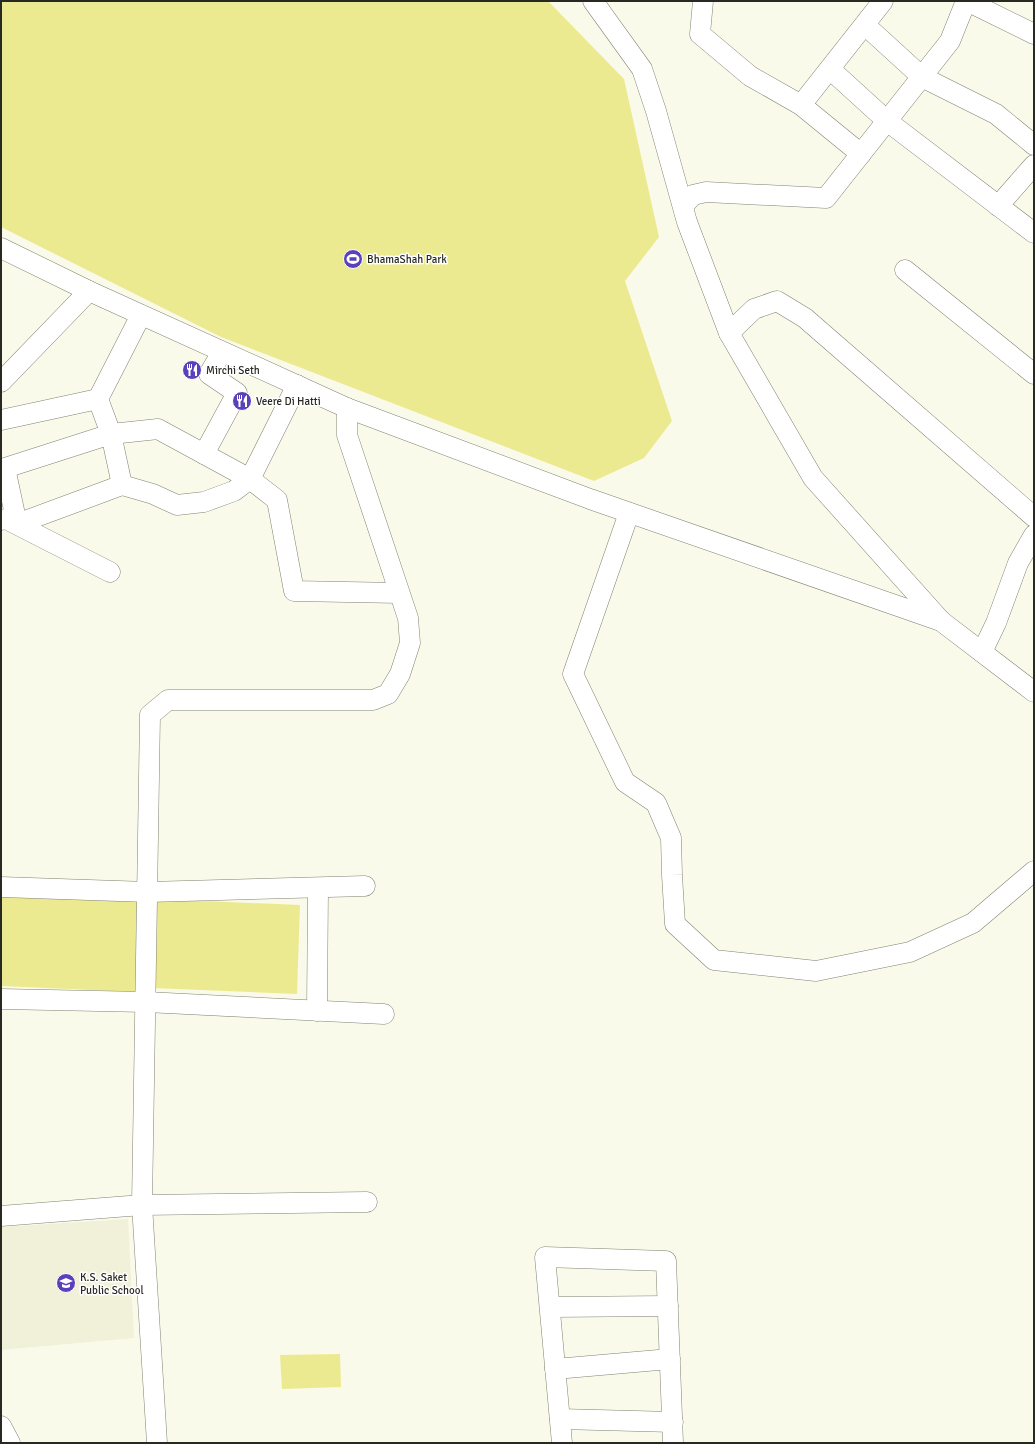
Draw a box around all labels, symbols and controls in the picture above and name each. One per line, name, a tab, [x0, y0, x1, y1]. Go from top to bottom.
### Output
sports icon: BhamaShah Park	[342, 248, 364, 270]
place label: BhamaShah Park	[367, 253, 447, 266]
restaurant icon: Mirchi Seth	[181, 359, 203, 381]
place label: Mirchi Seth	[206, 364, 260, 377]
restaurant icon: Veere Di Hatti	[231, 390, 253, 412]
place label: Veere Di Hatti	[256, 395, 321, 408]
place label: K.S. Saket Public School	[80, 1271, 144, 1297]
school or university icon: K.S. Saket Public School	[55, 1272, 77, 1294]

